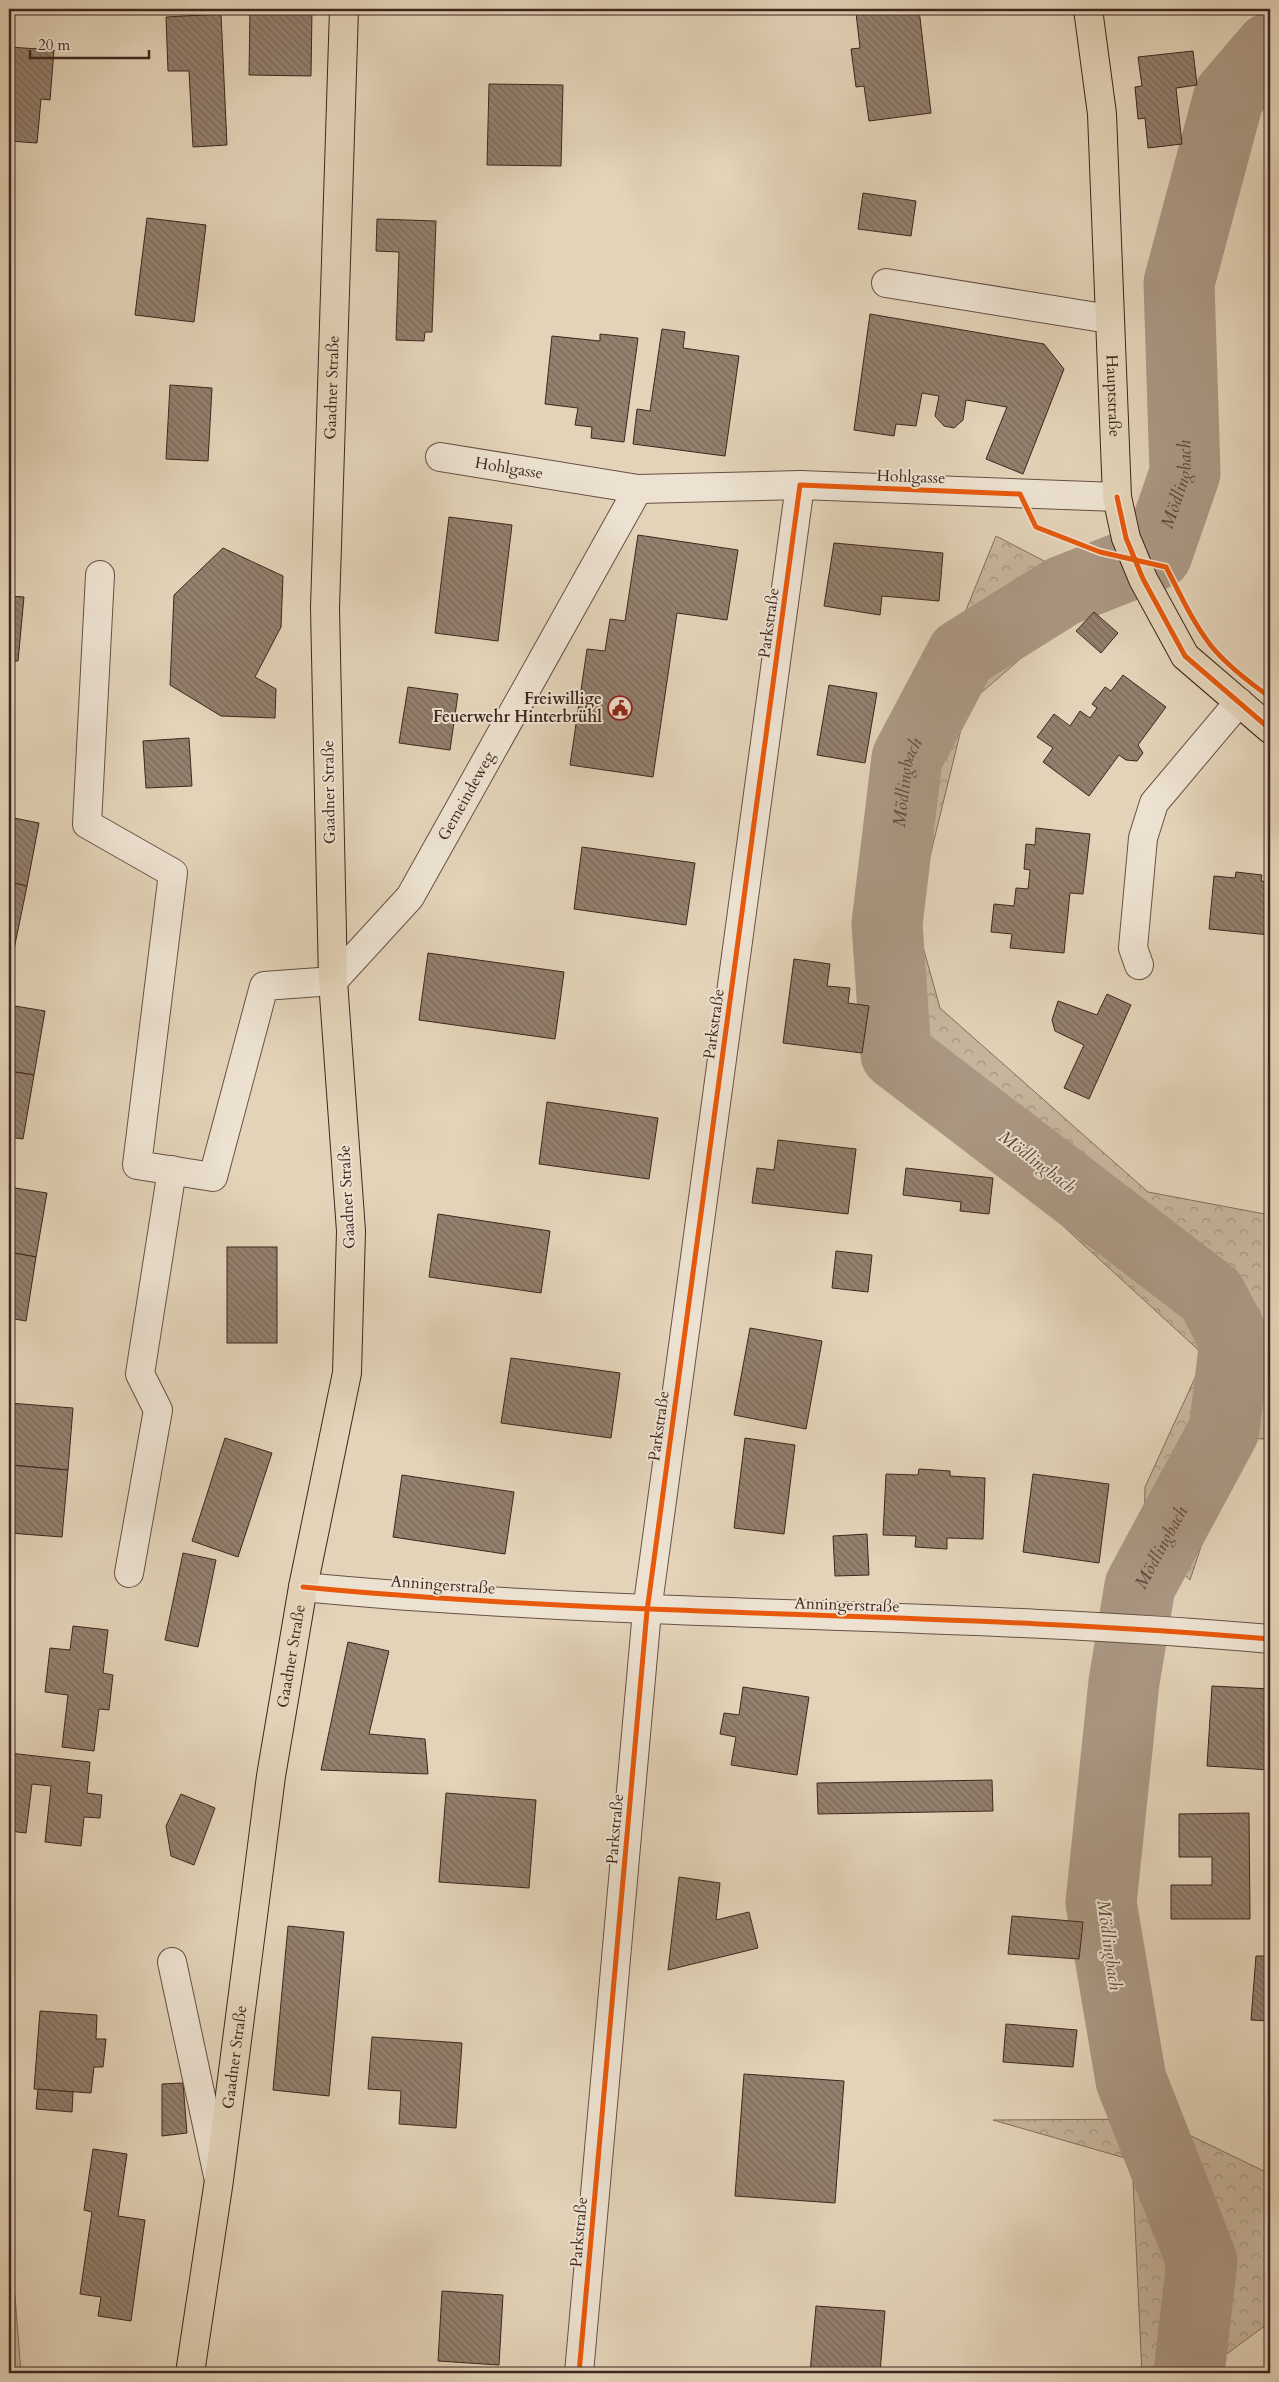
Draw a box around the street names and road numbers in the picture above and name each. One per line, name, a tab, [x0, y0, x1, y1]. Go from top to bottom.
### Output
street label: Gaadner Straße	[319, 335, 345, 440]
street label: Hauptstraße	[1100, 354, 1126, 438]
street label: Hohlgasse	[473, 452, 545, 485]
street label: Hohlgasse	[876, 465, 946, 489]
street label: Parkstraße	[753, 586, 785, 660]
street label: Gaadner Straße	[317, 740, 341, 844]
street label: Gemeindeweg	[433, 747, 500, 845]
street label: Parkstraße	[698, 987, 730, 1061]
street label: Gaadner Straße	[333, 1144, 361, 1250]
street label: Parkstraße	[643, 1389, 675, 1463]
street label: Anningerstraße	[390, 1570, 496, 1600]
street label: Anningerstraße	[794, 1592, 900, 1618]
street label: Gaadner Straße	[272, 1603, 311, 1709]
street label: Parkstraße	[601, 1793, 629, 1865]
street label: Gaadner Straße	[217, 2004, 252, 2110]
street label: Parkstraße	[565, 2196, 593, 2268]

